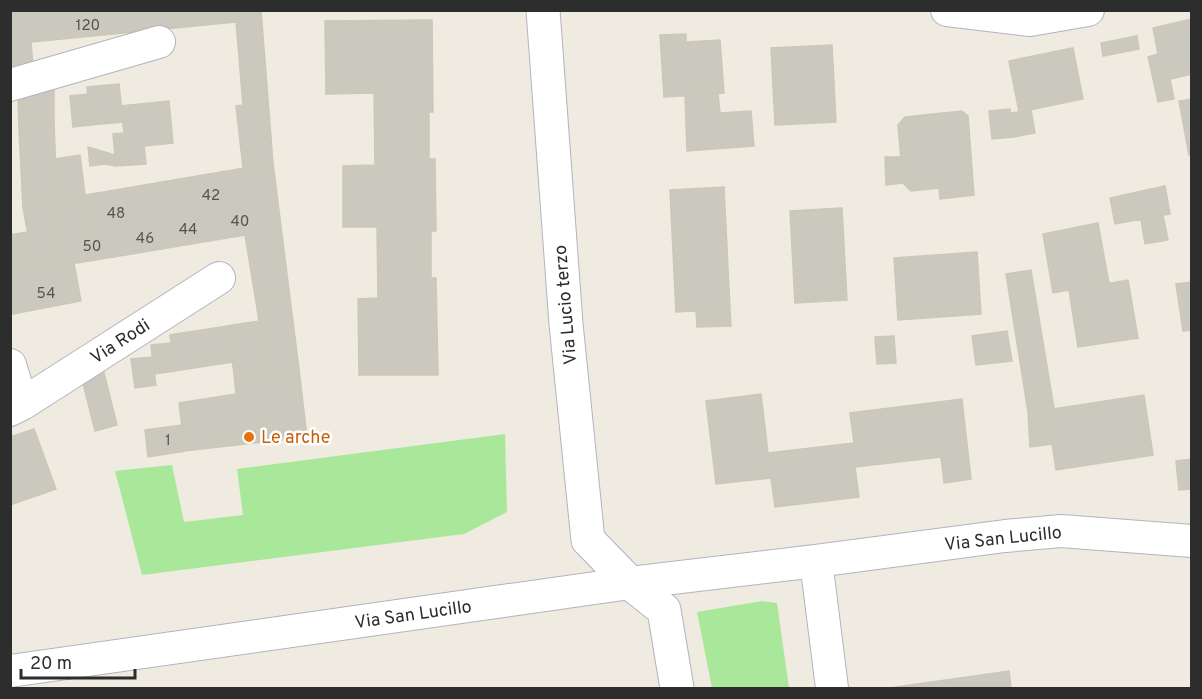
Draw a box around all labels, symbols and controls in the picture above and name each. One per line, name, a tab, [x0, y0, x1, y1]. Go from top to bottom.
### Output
house number: 120	[76, 17, 100, 36]
house number: 42	[202, 187, 220, 206]
house number: 48	[107, 205, 125, 224]
house number: 40	[231, 213, 249, 232]
house number: 44	[179, 221, 197, 240]
house number: 46	[136, 230, 154, 249]
house number: 50	[83, 238, 101, 257]
street label: Via Lucio terzo	[550, 244, 583, 366]
house number: 54	[37, 285, 55, 304]
street label: Via Rodi	[87, 314, 155, 370]
place label: Le arche	[261, 427, 330, 450]
marker: Le arche	[242, 430, 256, 444]
house number: 1	[165, 432, 171, 451]
street label: Via San Lucillo	[943, 522, 1063, 557]
street label: Via San Lucillo	[353, 596, 473, 635]
scale bar	[21, 642, 135, 680]
text: 20 m	[30, 653, 72, 676]

